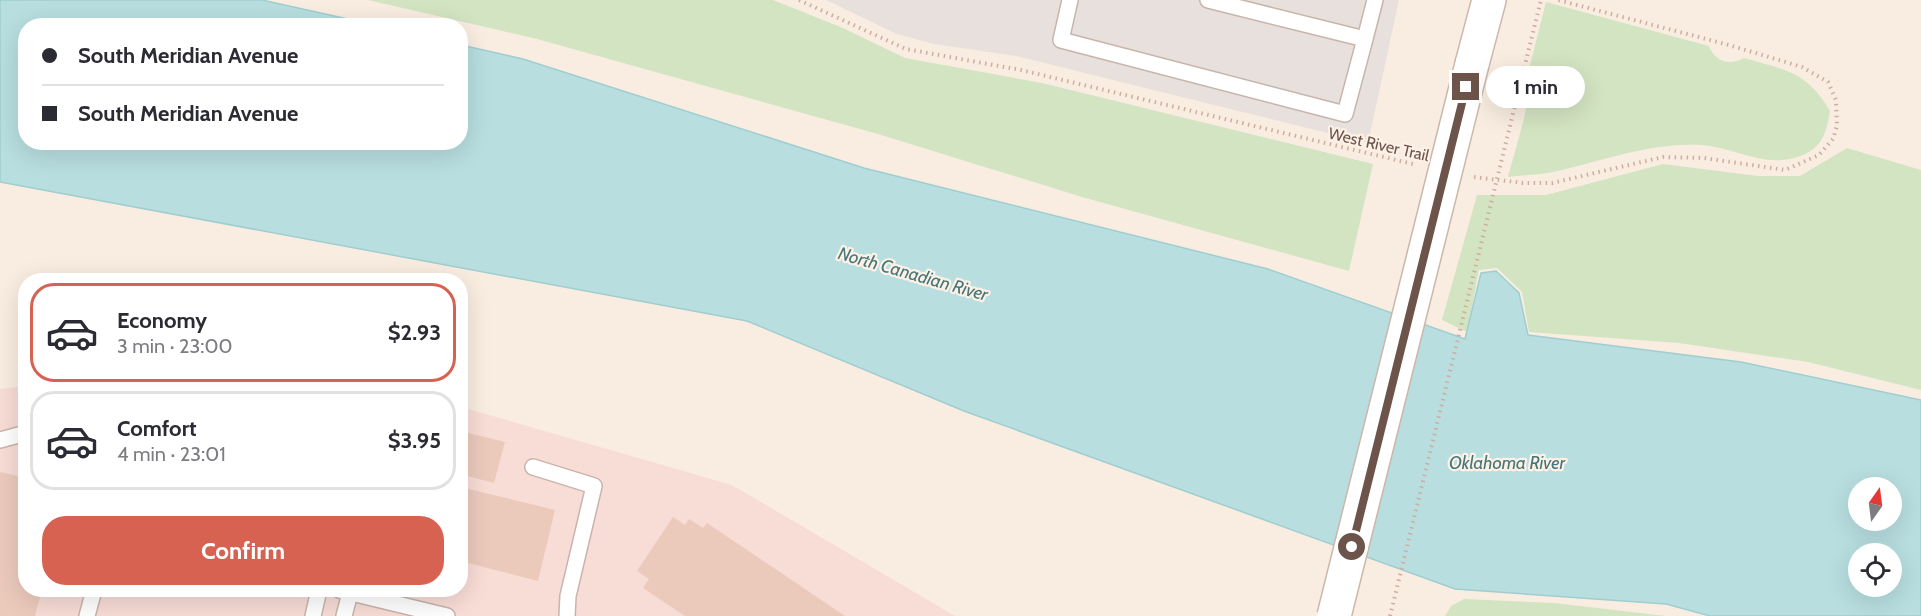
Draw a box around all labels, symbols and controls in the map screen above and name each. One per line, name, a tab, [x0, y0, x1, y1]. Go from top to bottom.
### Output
text: South Meridian Avenue	[78, 42, 298, 69]
callout: 1 min	[1487, 66, 1586, 108]
route end	[1452, 73, 1479, 100]
text: 1 min	[1513, 75, 1558, 99]
text: South Meridian Avenue	[78, 100, 298, 127]
street label: West River Trail	[1327, 124, 1431, 165]
water label: North Canadian River	[836, 242, 992, 306]
icon: car	[45, 306, 99, 360]
text: Economy	[117, 307, 207, 334]
text: $2.93	[388, 319, 441, 346]
text: 3 min · 23:00	[117, 334, 232, 358]
icon: car	[45, 414, 99, 468]
text: Comfort	[117, 415, 196, 442]
text: $3.95	[388, 427, 441, 454]
text: 4 min · 23:01	[117, 442, 226, 466]
water label: Oklahoma River	[1449, 452, 1566, 474]
north arrow	[1848, 477, 1902, 531]
map controls	[1848, 477, 1902, 597]
button: Confirm	[42, 516, 444, 585]
route start	[1338, 533, 1365, 560]
button: locate	[1848, 543, 1902, 597]

